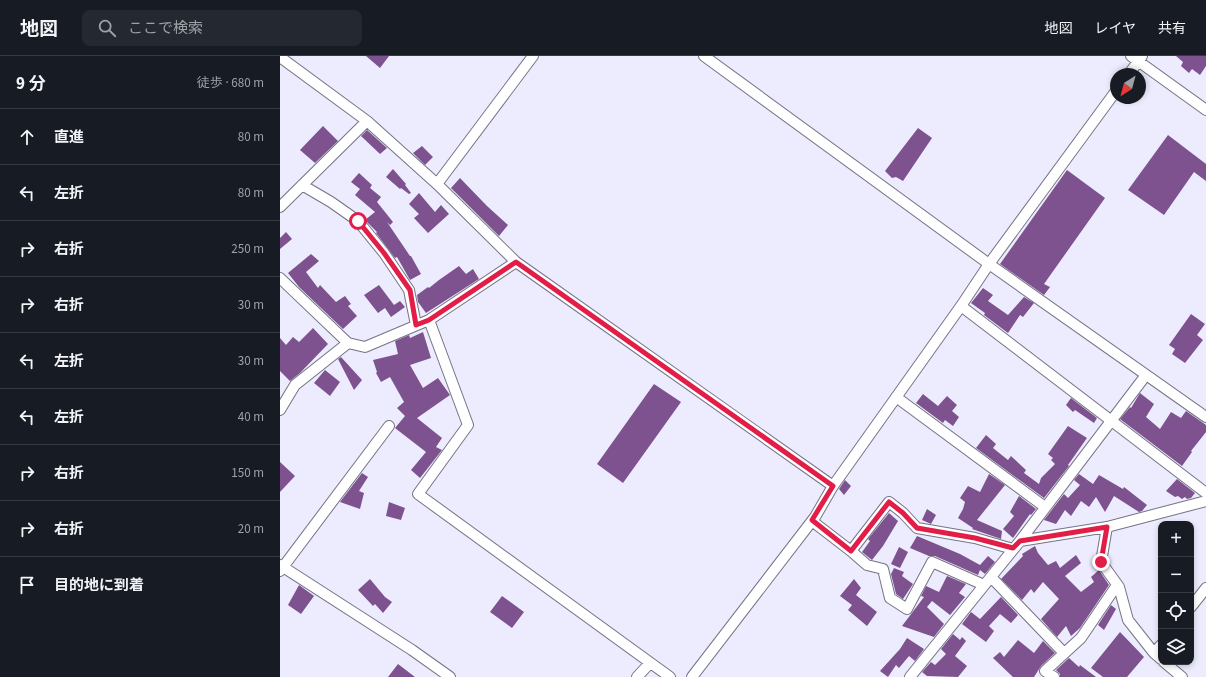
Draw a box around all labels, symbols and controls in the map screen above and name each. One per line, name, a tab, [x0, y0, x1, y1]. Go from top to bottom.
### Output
search box	[82, 10, 362, 46]
text: 地図	[20, 16, 58, 43]
icon: search	[96, 17, 118, 39]
text: ここで検索	[128, 18, 203, 39]
text: 地図	[1044, 19, 1072, 39]
text: レイヤ	[1094, 19, 1136, 39]
text: 共有	[1158, 19, 1186, 39]
north arrow	[1110, 68, 1146, 104]
text: 9 分	[16, 72, 45, 96]
text: 徒歩 · 680 m	[197, 74, 264, 92]
icon: ahead	[16, 126, 38, 148]
text: 直進	[54, 127, 84, 148]
text: 80 m	[238, 128, 264, 146]
icon: left	[16, 182, 38, 204]
text: 左折	[54, 183, 84, 204]
text: 80 m	[238, 184, 264, 202]
route start	[349, 212, 367, 230]
icon: right	[16, 238, 38, 260]
text: 右折	[54, 239, 84, 260]
text: 250 m	[231, 240, 264, 258]
icon: right	[16, 294, 38, 316]
text: 右折	[54, 295, 84, 316]
text: 30 m	[238, 296, 264, 314]
icon: left	[16, 350, 38, 372]
text: 左折	[54, 351, 84, 372]
text: 30 m	[238, 352, 264, 370]
icon: left	[16, 406, 38, 428]
text: 左折	[54, 407, 84, 428]
text: 40 m	[238, 408, 264, 426]
icon: right	[16, 462, 38, 484]
text: 右折	[54, 463, 84, 484]
text: 150 m	[231, 464, 264, 482]
icon: right	[16, 518, 38, 540]
text: 右折	[54, 519, 84, 540]
text: 20 m	[238, 520, 264, 538]
map controls	[1158, 521, 1194, 665]
button: +	[1158, 521, 1194, 557]
route end	[1092, 553, 1110, 571]
button: −	[1158, 557, 1194, 593]
icon: arrive	[16, 574, 38, 596]
text: 目的地に到着	[54, 575, 144, 596]
button: locate	[1158, 593, 1194, 629]
button: layers	[1158, 629, 1194, 665]

